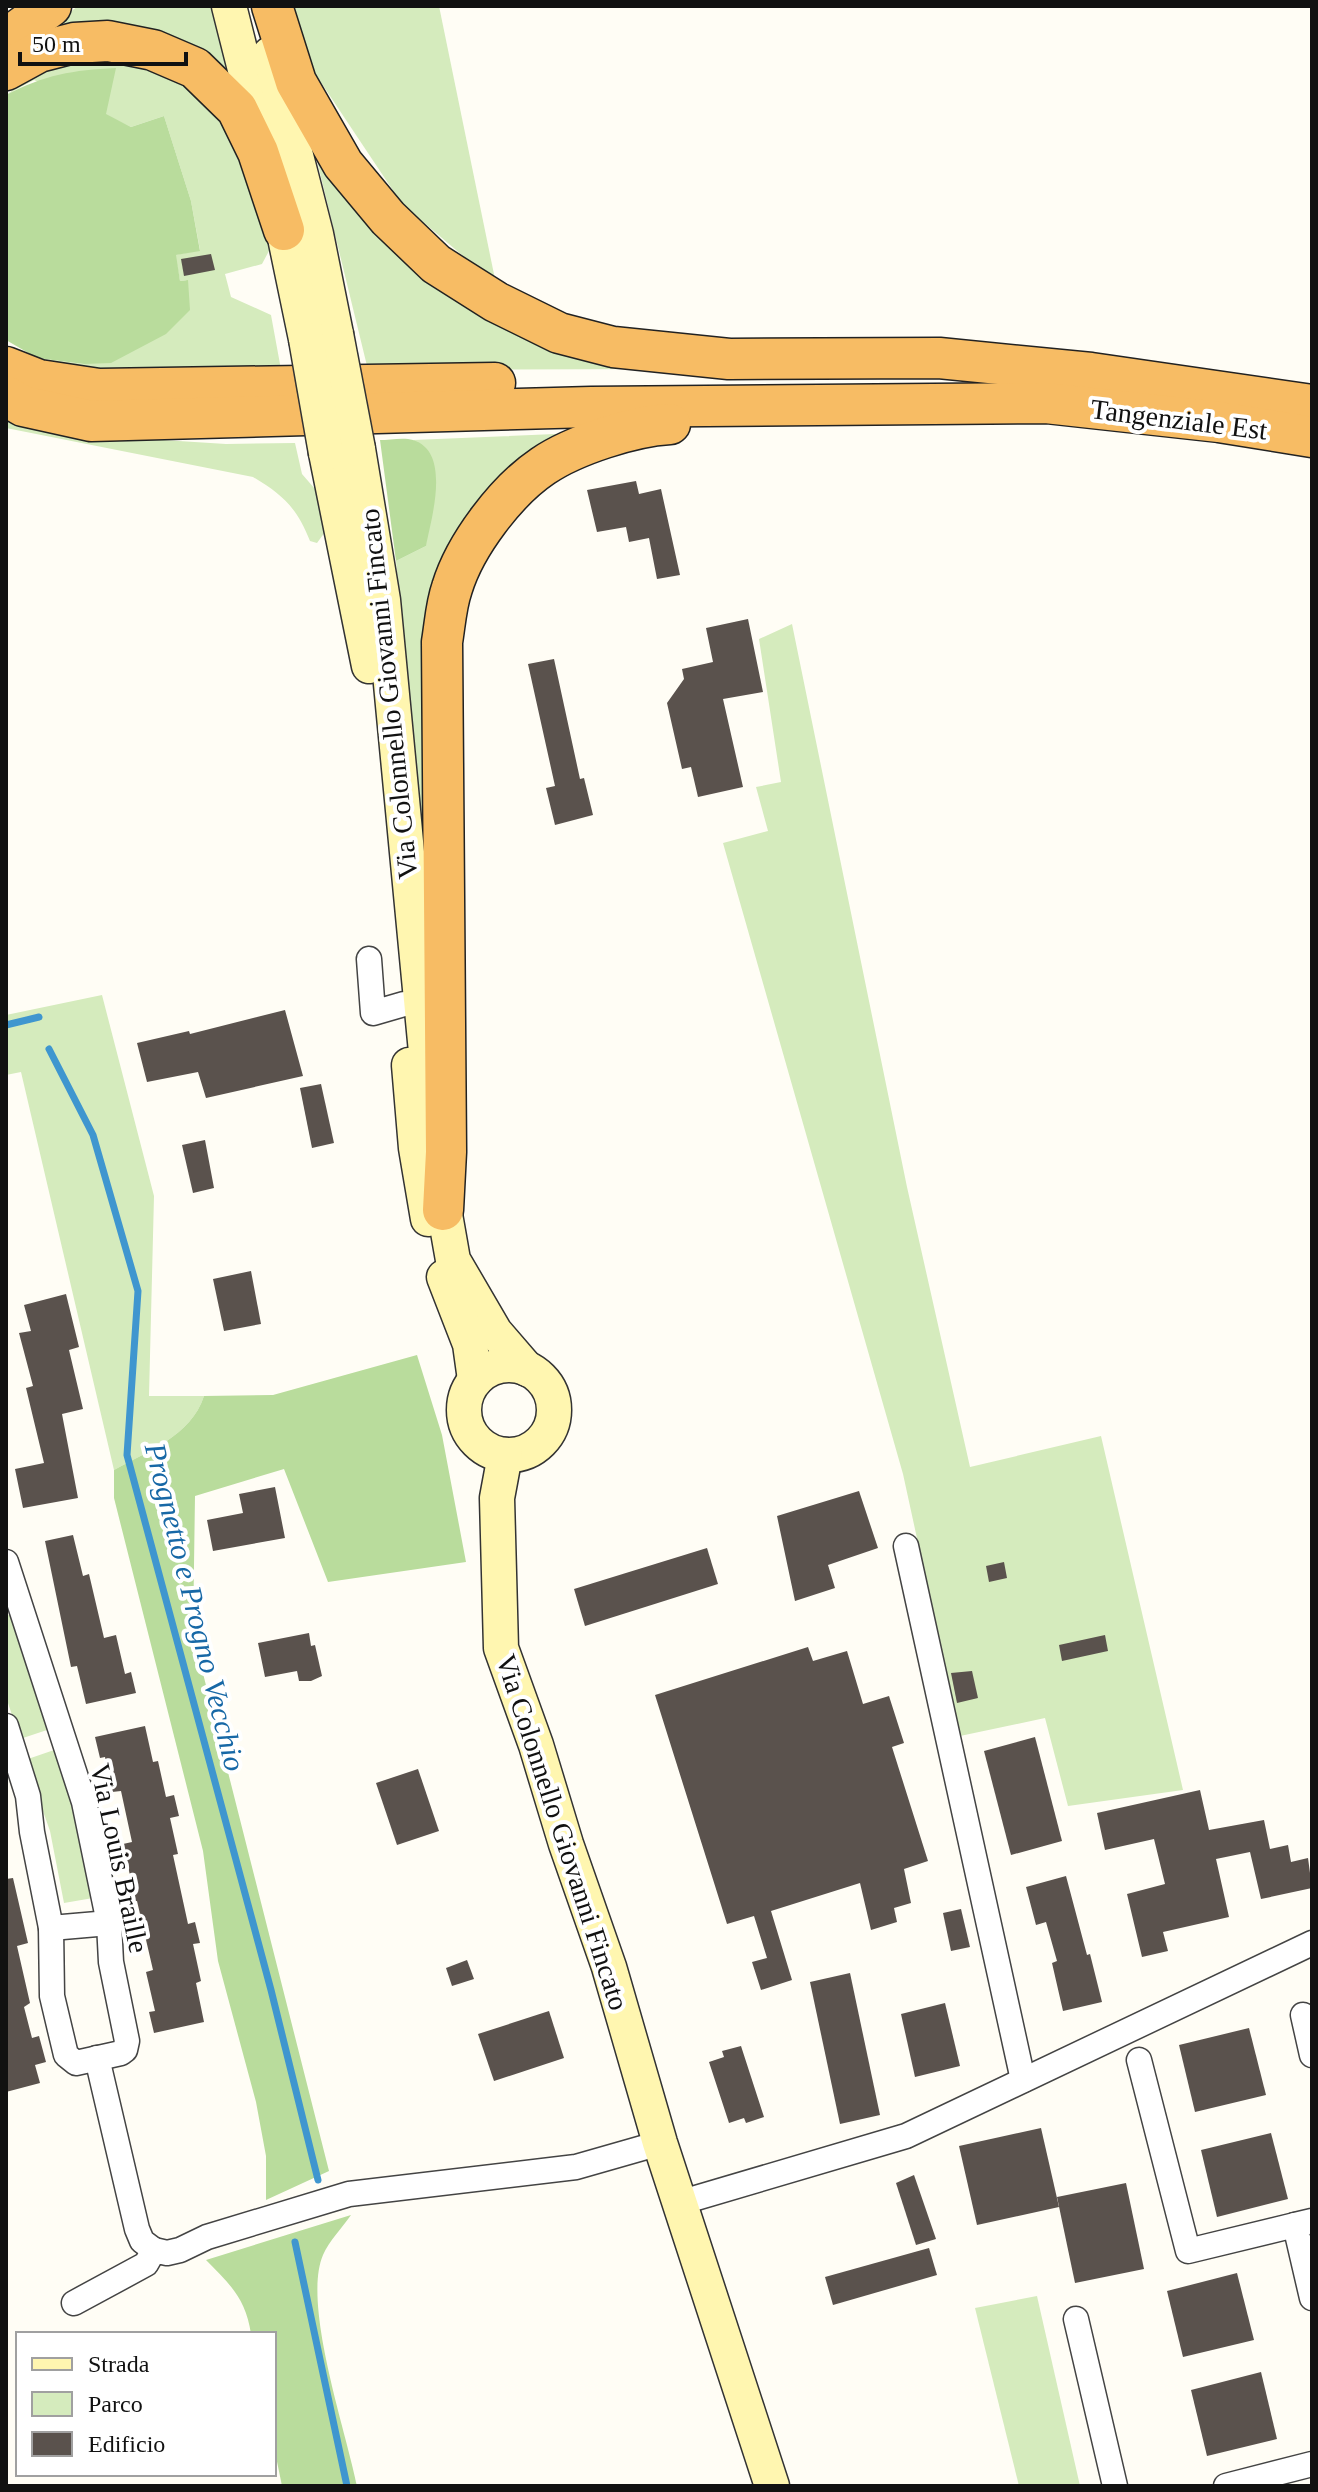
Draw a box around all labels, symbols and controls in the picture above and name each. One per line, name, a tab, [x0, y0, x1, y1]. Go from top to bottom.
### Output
scale bar	[20, 16, 186, 66]
text: 50 m	[32, 31, 81, 57]
street label: Tangenziale Est	[1089, 393, 1269, 446]
street label: Via Colonnello Giovanni Fincato	[354, 507, 423, 881]
water label: Prognetto e Progno Vecchio	[138, 1438, 252, 1774]
street label: Via Colonnello Giovanni Fincato	[490, 1650, 635, 2014]
street label: Via Louis Braille	[84, 1761, 155, 1956]
legend	[16, 2332, 276, 2476]
text: Strada	[88, 2351, 150, 2377]
text: Parco	[88, 2391, 143, 2417]
text: Edificio	[88, 2431, 165, 2457]

